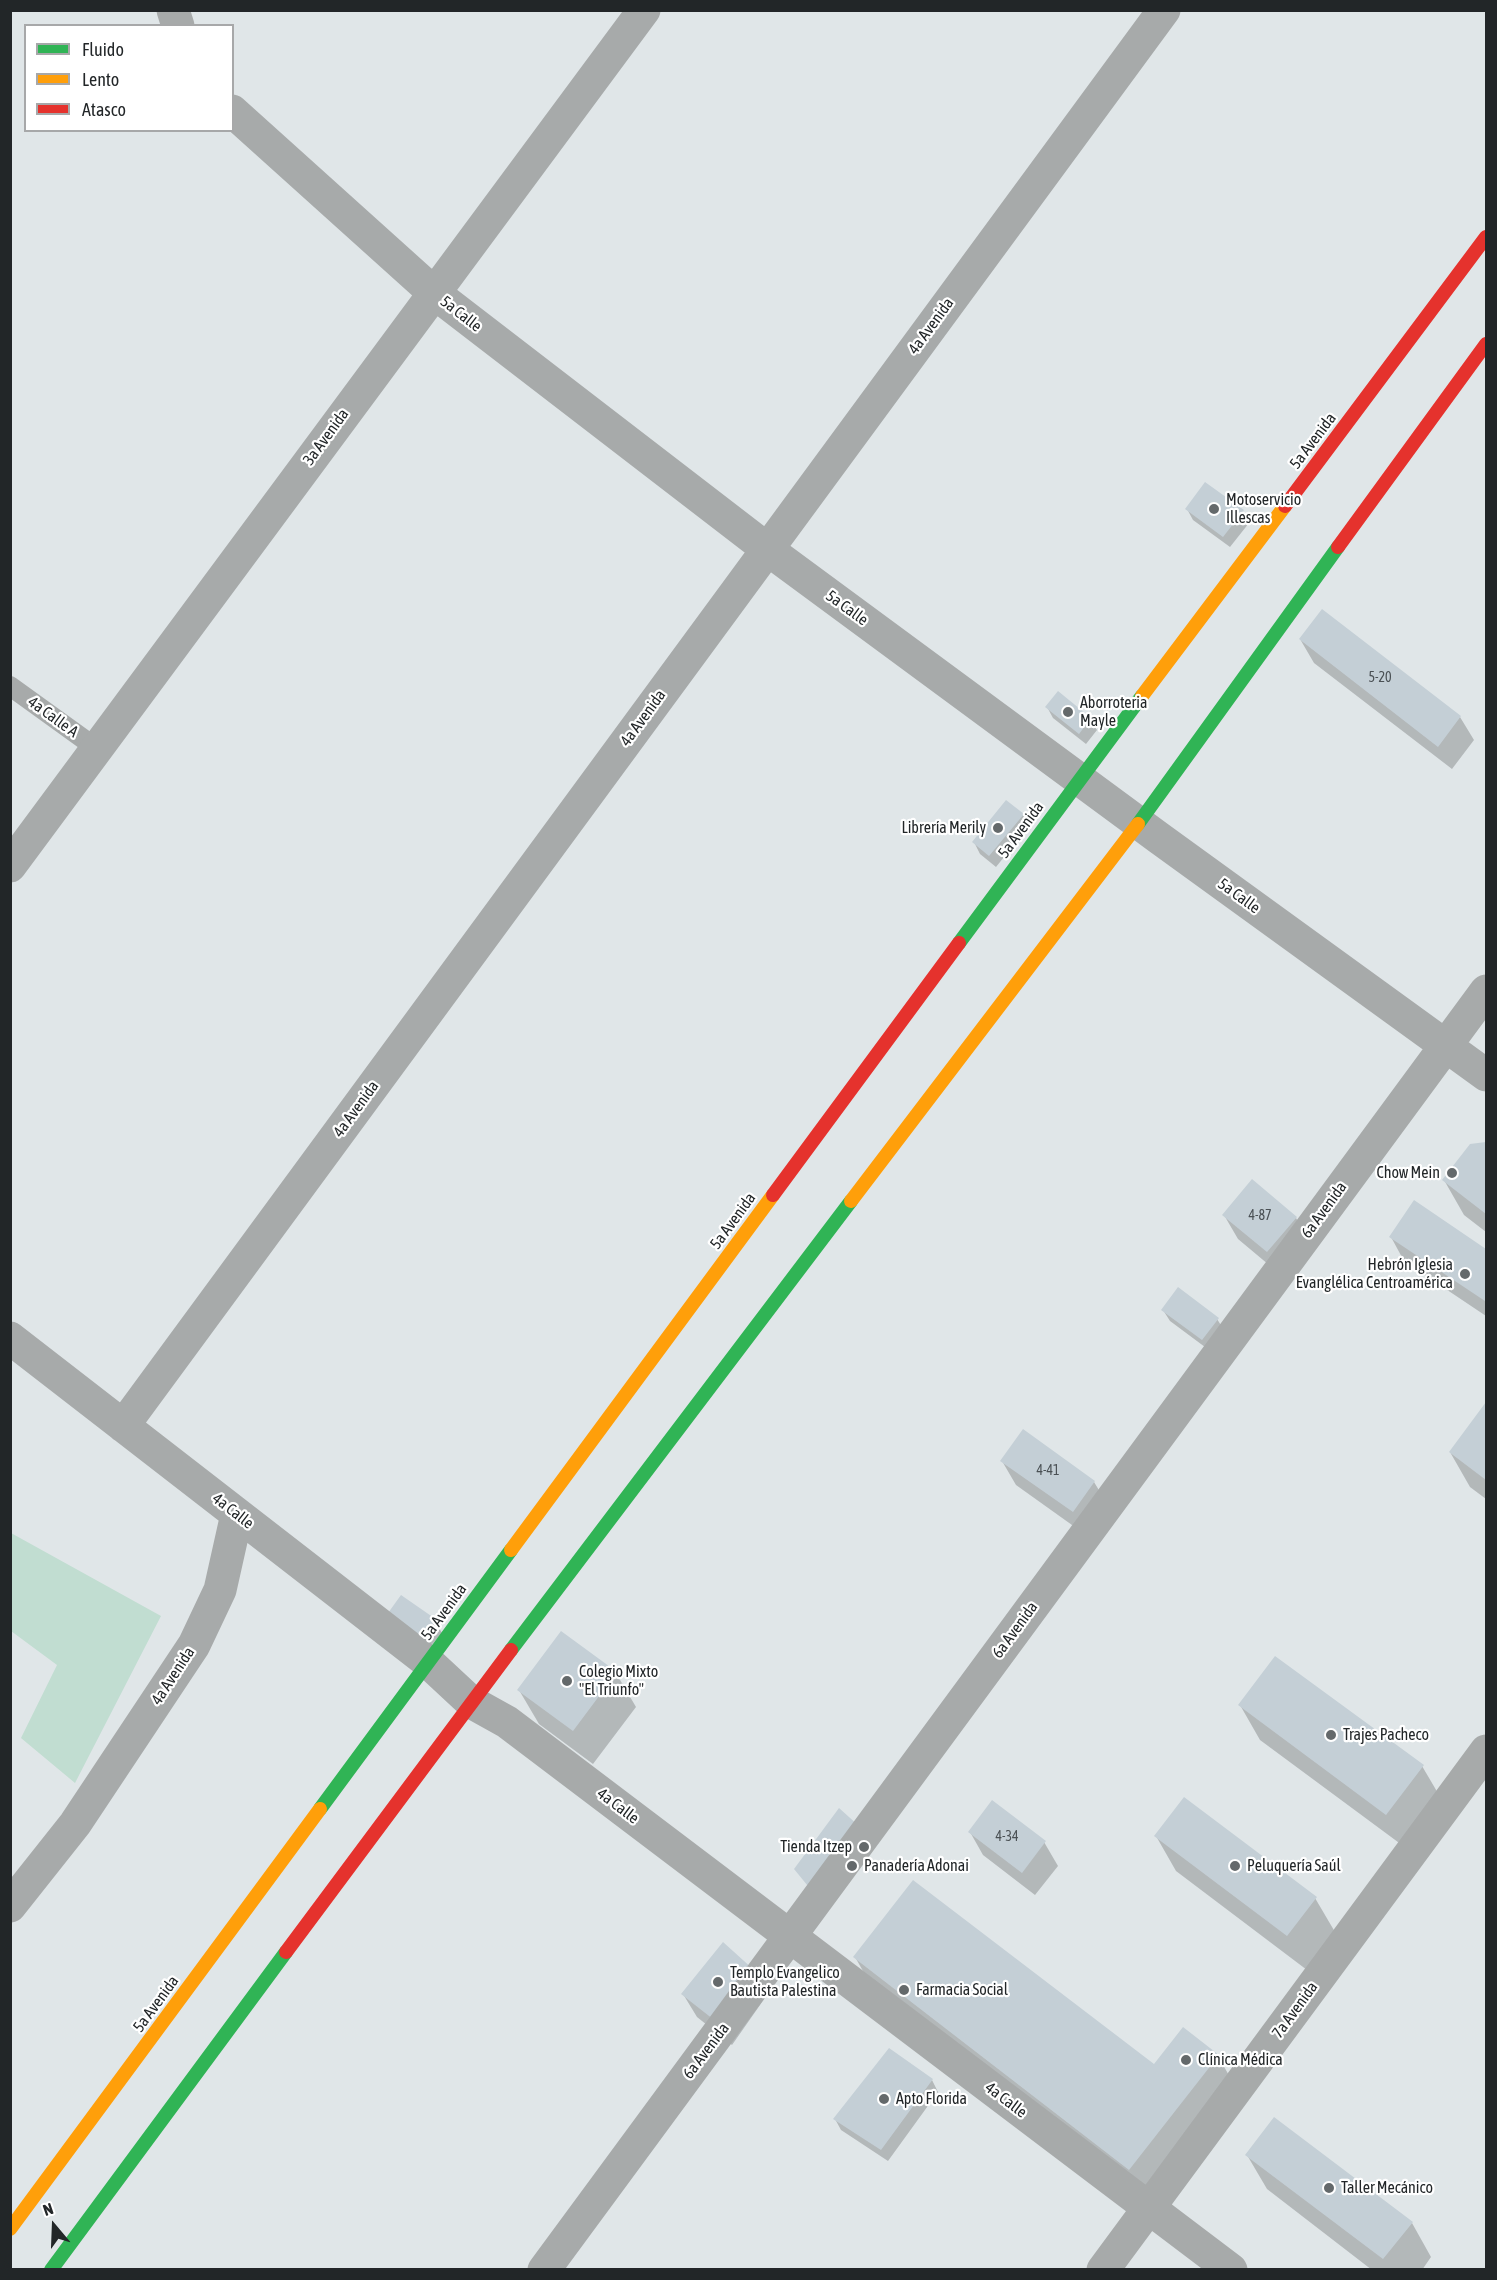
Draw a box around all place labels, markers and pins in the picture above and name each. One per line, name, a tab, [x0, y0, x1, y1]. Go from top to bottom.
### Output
place label: Motoservicio Illescas	[1226, 490, 1301, 528]
marker: Motoservicio Illescas	[1207, 502, 1221, 516]
place label: Aborroteria Mayle	[1080, 693, 1147, 731]
marker: Aborroteria Mayle	[1061, 705, 1075, 719]
place label: Librería Merily	[901, 818, 986, 838]
marker: Librería Merily	[991, 821, 1005, 835]
place label: Chow Mein	[1377, 1163, 1440, 1183]
marker: Chow Mein	[1445, 1166, 1459, 1180]
place label: Hebrón Iglesia Evanglélica Centroamérica	[1296, 1255, 1453, 1293]
marker: Hebrón Iglesia Evanglélica Centroamérica	[1458, 1267, 1472, 1281]
place label: Colegio Mixto "El Triunfo"	[579, 1662, 658, 1700]
marker: Colegio Mixto "El Triunfo"	[560, 1674, 574, 1688]
place label: Trajes Pacheco	[1343, 1725, 1429, 1745]
marker: Trajes Pacheco	[1324, 1728, 1338, 1742]
place label: Tienda Itzep	[780, 1837, 852, 1857]
marker: Tienda Itzep	[857, 1840, 871, 1854]
place label: Panadería Adonai	[864, 1856, 969, 1876]
place label: Peluquería Saúl	[1247, 1856, 1341, 1876]
marker: Panadería Adonai	[845, 1859, 859, 1873]
marker: Peluquería Saúl	[1228, 1859, 1242, 1873]
place label: Templo Evangelico Bautista Palestina	[730, 1963, 840, 2001]
marker: Templo Evangelico Bautista Palestina	[711, 1975, 725, 1989]
place label: Farmacia Social	[916, 1980, 1008, 2000]
marker: Farmacia Social	[897, 1983, 911, 1997]
place label: Clínica Médica	[1198, 2050, 1283, 2070]
marker: Clínica Médica	[1179, 2053, 1193, 2067]
place label: Apto Florida	[896, 2089, 967, 2109]
marker: Apto Florida	[877, 2092, 891, 2106]
place label: Taller Mecánico	[1341, 2178, 1433, 2198]
marker: Taller Mecánico	[1322, 2181, 1336, 2195]

